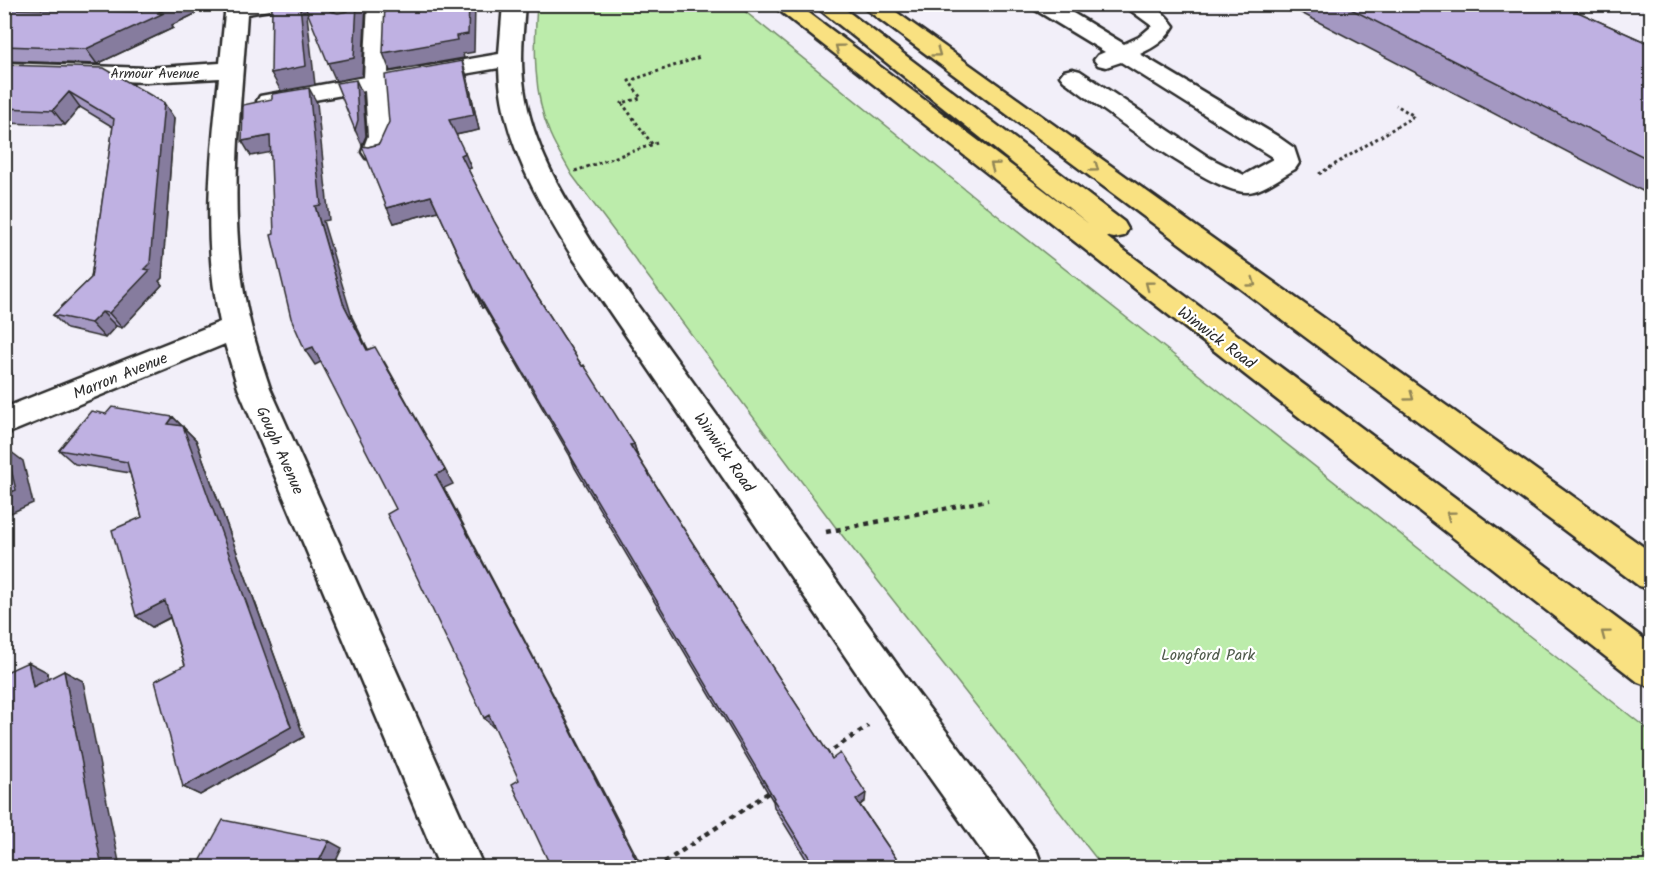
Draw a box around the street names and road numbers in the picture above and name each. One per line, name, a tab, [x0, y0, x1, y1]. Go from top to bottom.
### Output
street label: Armour Avenue	[111, 63, 200, 85]
street label: Winwick Road	[1172, 300, 1261, 377]
street label: Marron Avenue	[70, 346, 172, 407]
street label: Gough Avenue	[249, 402, 310, 499]
street label: Winwick Road	[687, 408, 761, 499]

